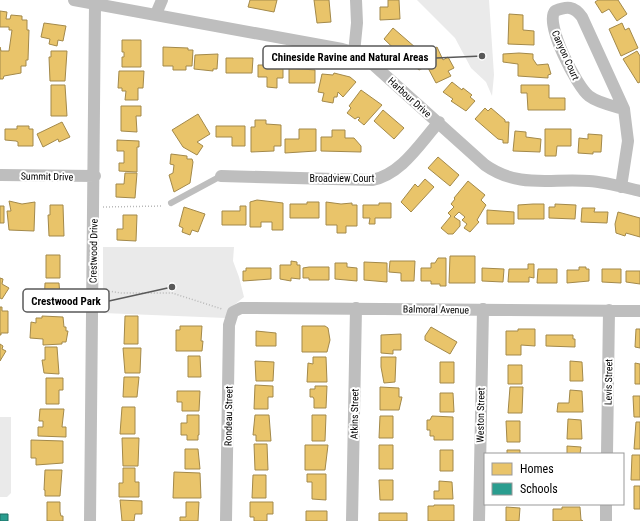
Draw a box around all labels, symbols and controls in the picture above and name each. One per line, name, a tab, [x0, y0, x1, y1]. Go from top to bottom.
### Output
street label: Canyon Court	[550, 29, 581, 82]
callout: Chineside Ravine and Natural Areas	[263, 46, 436, 69]
text: Chineside Ravine and Natural Areas	[271, 51, 429, 64]
street label: Harbour Drive	[386, 75, 434, 120]
street label: Summit Drive	[21, 171, 74, 182]
street label: Broadview Court	[309, 173, 375, 184]
street label: Crestwood Drive	[87, 218, 100, 283]
callout: Crestwood Park	[23, 289, 109, 312]
text: Crestwood Park	[31, 295, 102, 308]
street label: Balmoral Avenue	[403, 303, 469, 316]
street label: Levis Street	[603, 359, 614, 405]
street label: Rondeau Street	[222, 386, 235, 446]
street label: Weston Street	[475, 387, 486, 443]
street label: Atkins Street	[349, 389, 360, 439]
legend	[484, 453, 624, 505]
text: Homes	[520, 462, 554, 476]
text: Schools	[520, 482, 558, 496]

